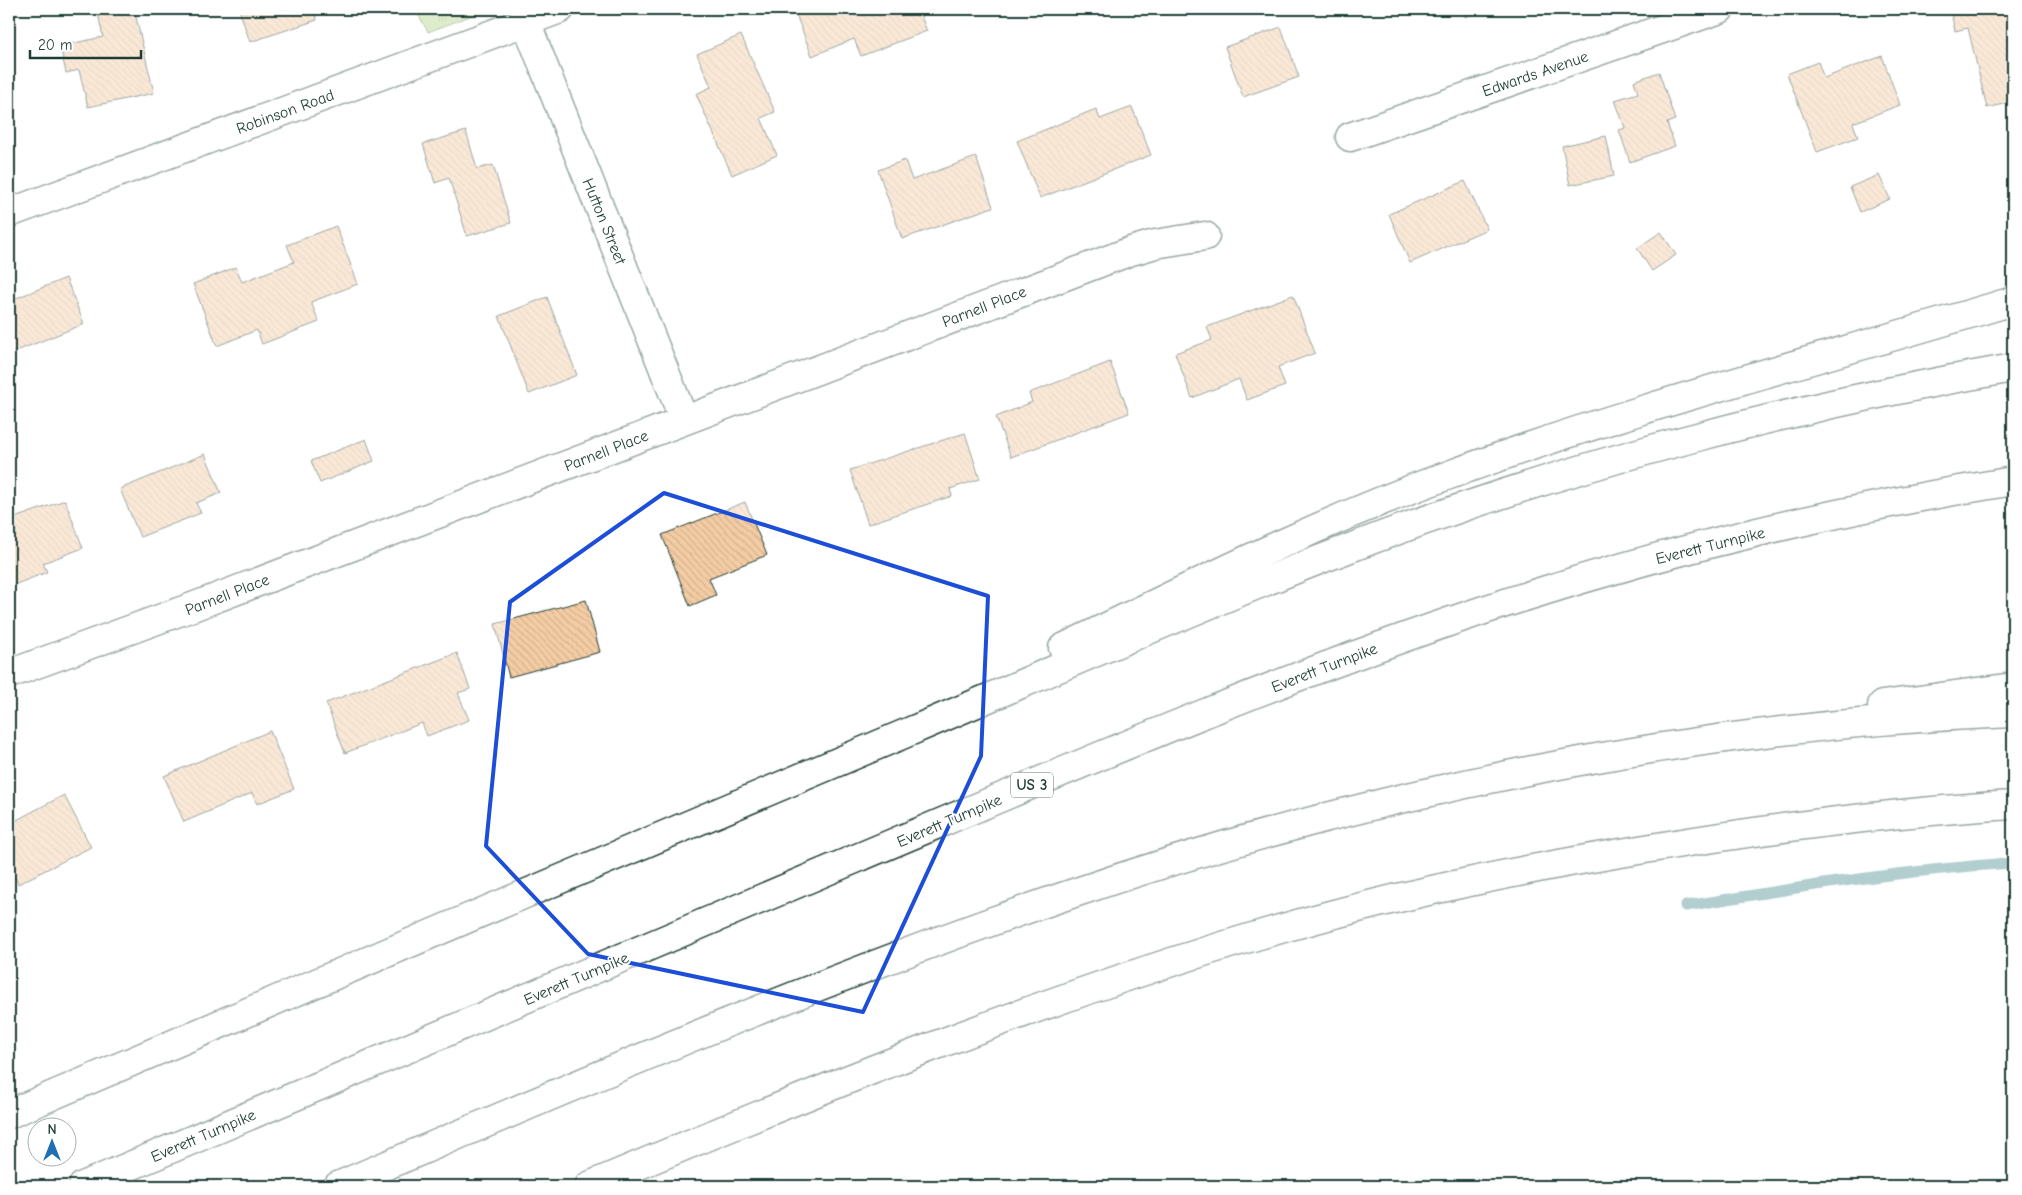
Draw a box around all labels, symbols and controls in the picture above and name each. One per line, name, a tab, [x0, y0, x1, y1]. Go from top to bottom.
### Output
scale bar	[30, 28, 141, 60]
text: 20 m	[38, 36, 72, 54]
street label: Edwards Avenue	[1480, 47, 1591, 100]
street label: Robinson Road	[234, 86, 337, 138]
street label: Hutton Street	[579, 176, 630, 267]
street label: Parnell Place	[940, 283, 1029, 331]
street label: Parnell Place	[562, 427, 651, 475]
street label: Everett Turnpike	[1654, 524, 1767, 568]
street label: Parnell Place	[183, 571, 272, 619]
street label: Everett Turnpike	[1269, 639, 1380, 696]
road number: US 3	[1011, 772, 1053, 798]
street label: Everett Turnpike	[894, 791, 1004, 851]
street label: Everett Turnpike	[521, 949, 631, 1009]
street label: Everett Turnpike	[148, 1106, 258, 1166]
north arrow	[28, 1118, 78, 1168]
text: N	[47, 1121, 57, 1138]

